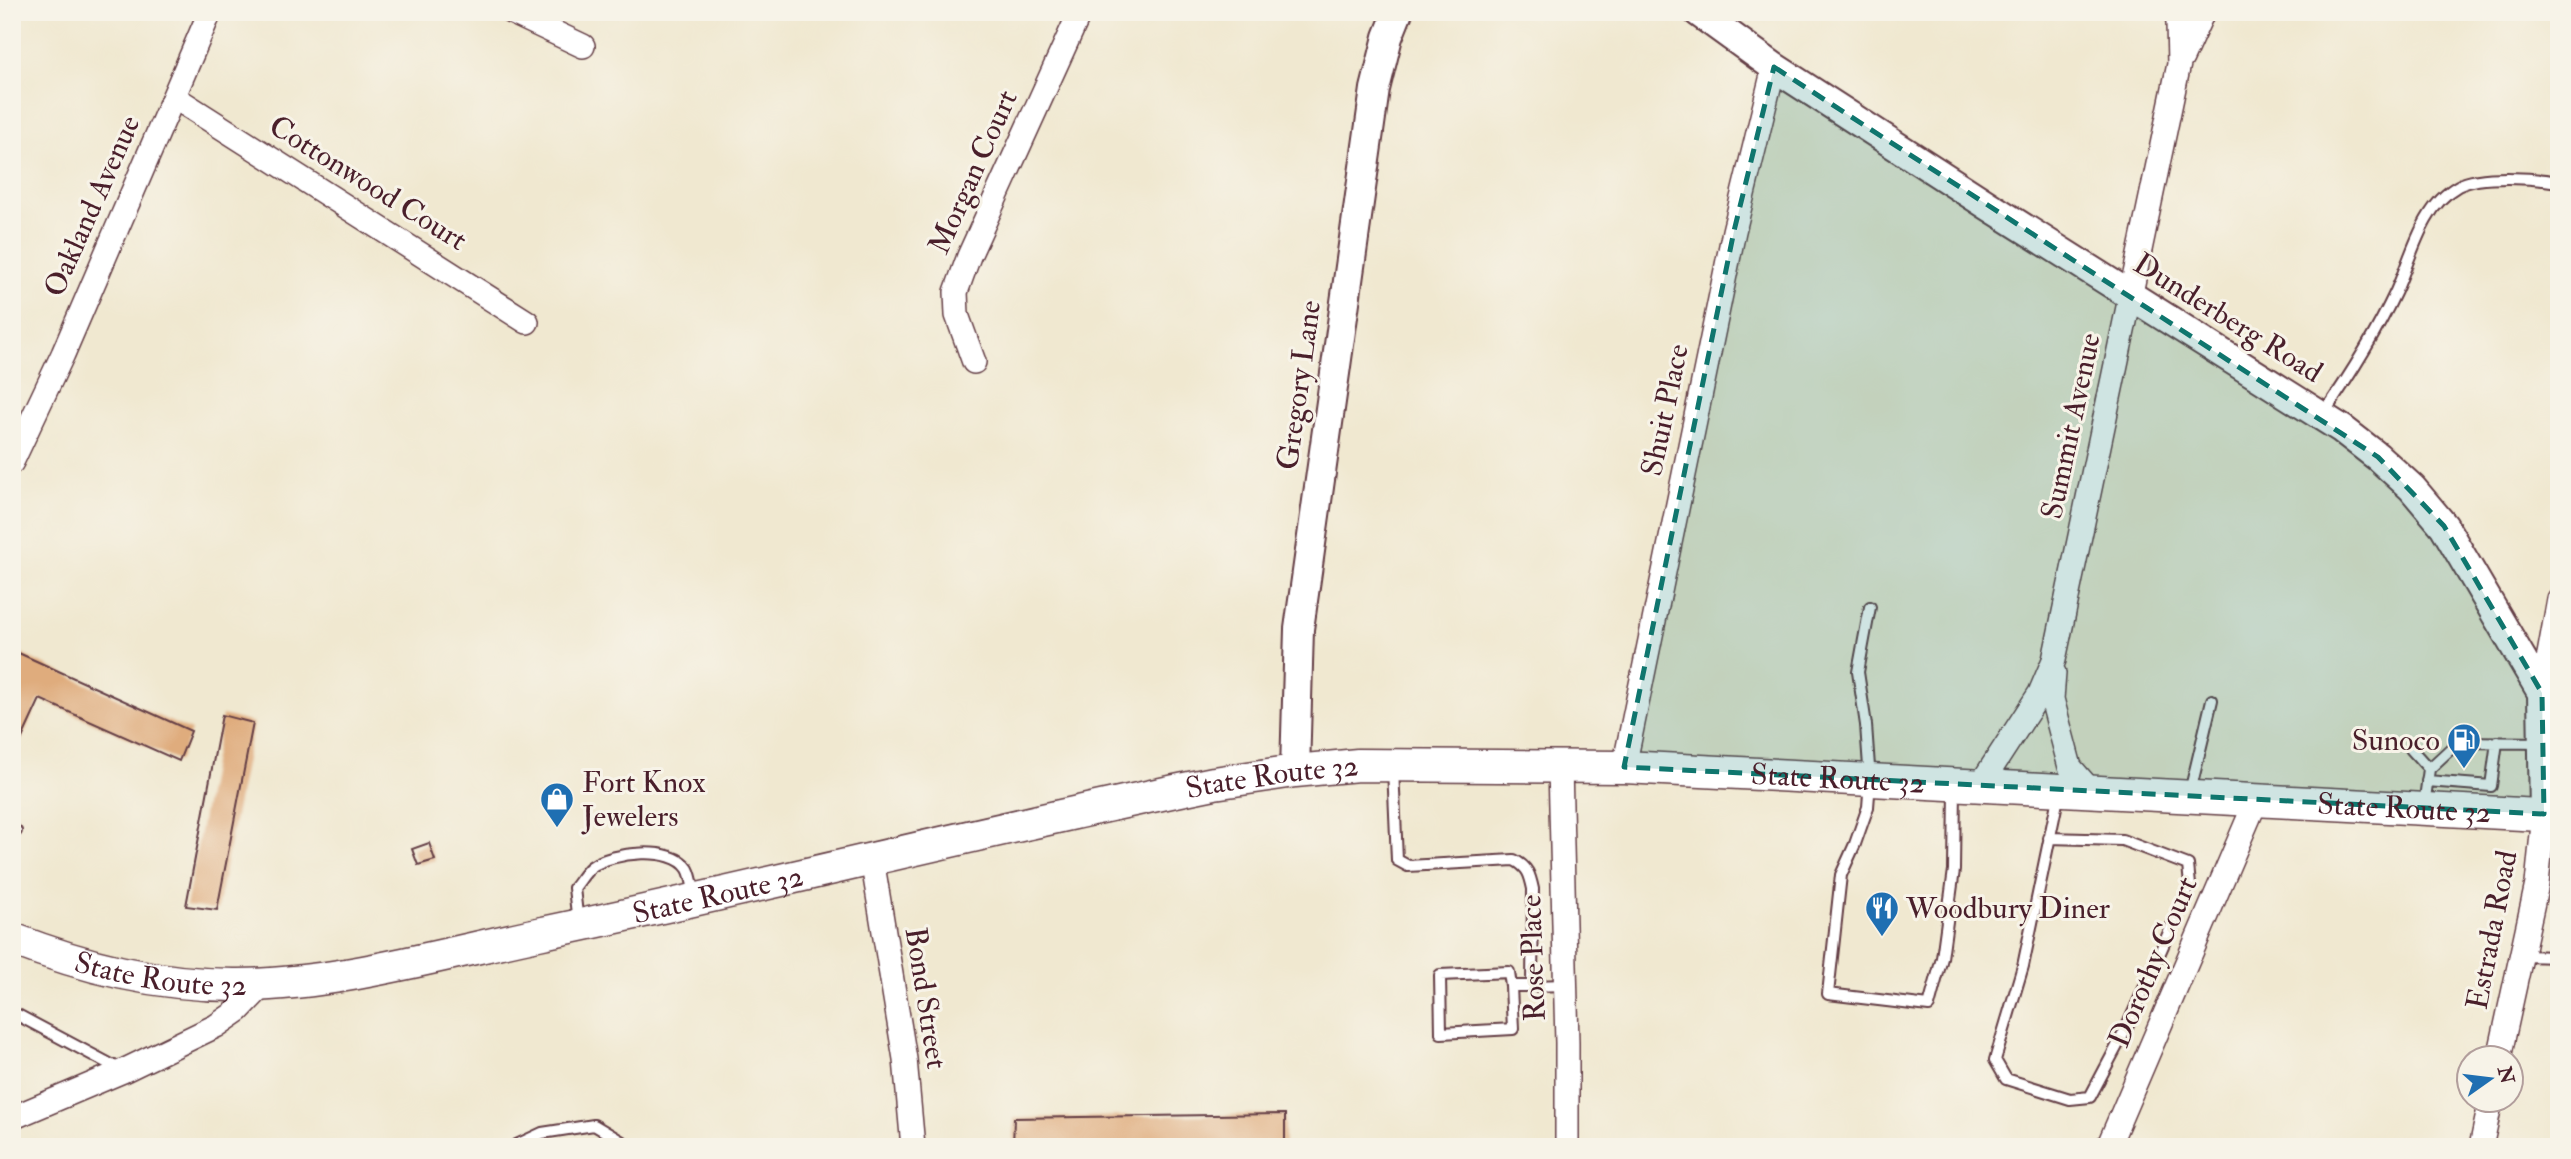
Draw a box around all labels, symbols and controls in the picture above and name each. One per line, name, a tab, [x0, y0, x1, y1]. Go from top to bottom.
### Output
street label: Morgan Court	[920, 84, 1026, 260]
street label: Cottonwood Court	[262, 107, 474, 259]
street label: Oakland Avenue	[36, 110, 148, 302]
street label: Dunderberg Road	[2127, 245, 2330, 391]
street label: Gregory Lane	[1269, 298, 1329, 472]
street label: Summit Avenue	[2033, 330, 2109, 522]
street label: Shuit Place	[1633, 341, 1697, 479]
fuel station icon: Sunoco	[2445, 721, 2483, 770]
place label: Sunoco	[2352, 722, 2440, 759]
street label: State Route 32	[1182, 747, 1360, 807]
street label: State Route 32	[1750, 755, 1926, 801]
place label: Fort Knox Jewelers	[581, 764, 706, 835]
shop icon: Fort Knox Jewelers	[538, 780, 576, 829]
street label: State Route 32	[2316, 785, 2492, 831]
street label: Estrada Road	[2458, 847, 2526, 1013]
street label: State Route 32	[629, 857, 807, 932]
street label: Dorothy Court	[2100, 871, 2206, 1053]
restaurant icon: Woodbury Diner	[1863, 889, 1901, 938]
place label: Woodbury Diner	[1905, 890, 2110, 927]
street label: Rose Place	[1512, 894, 1554, 1022]
street label: Bond Street	[897, 925, 955, 1072]
street label: State Route 32	[70, 943, 247, 1004]
north arrow	[2456, 1044, 2526, 1114]
text: N	[2492, 1063, 2519, 1087]

